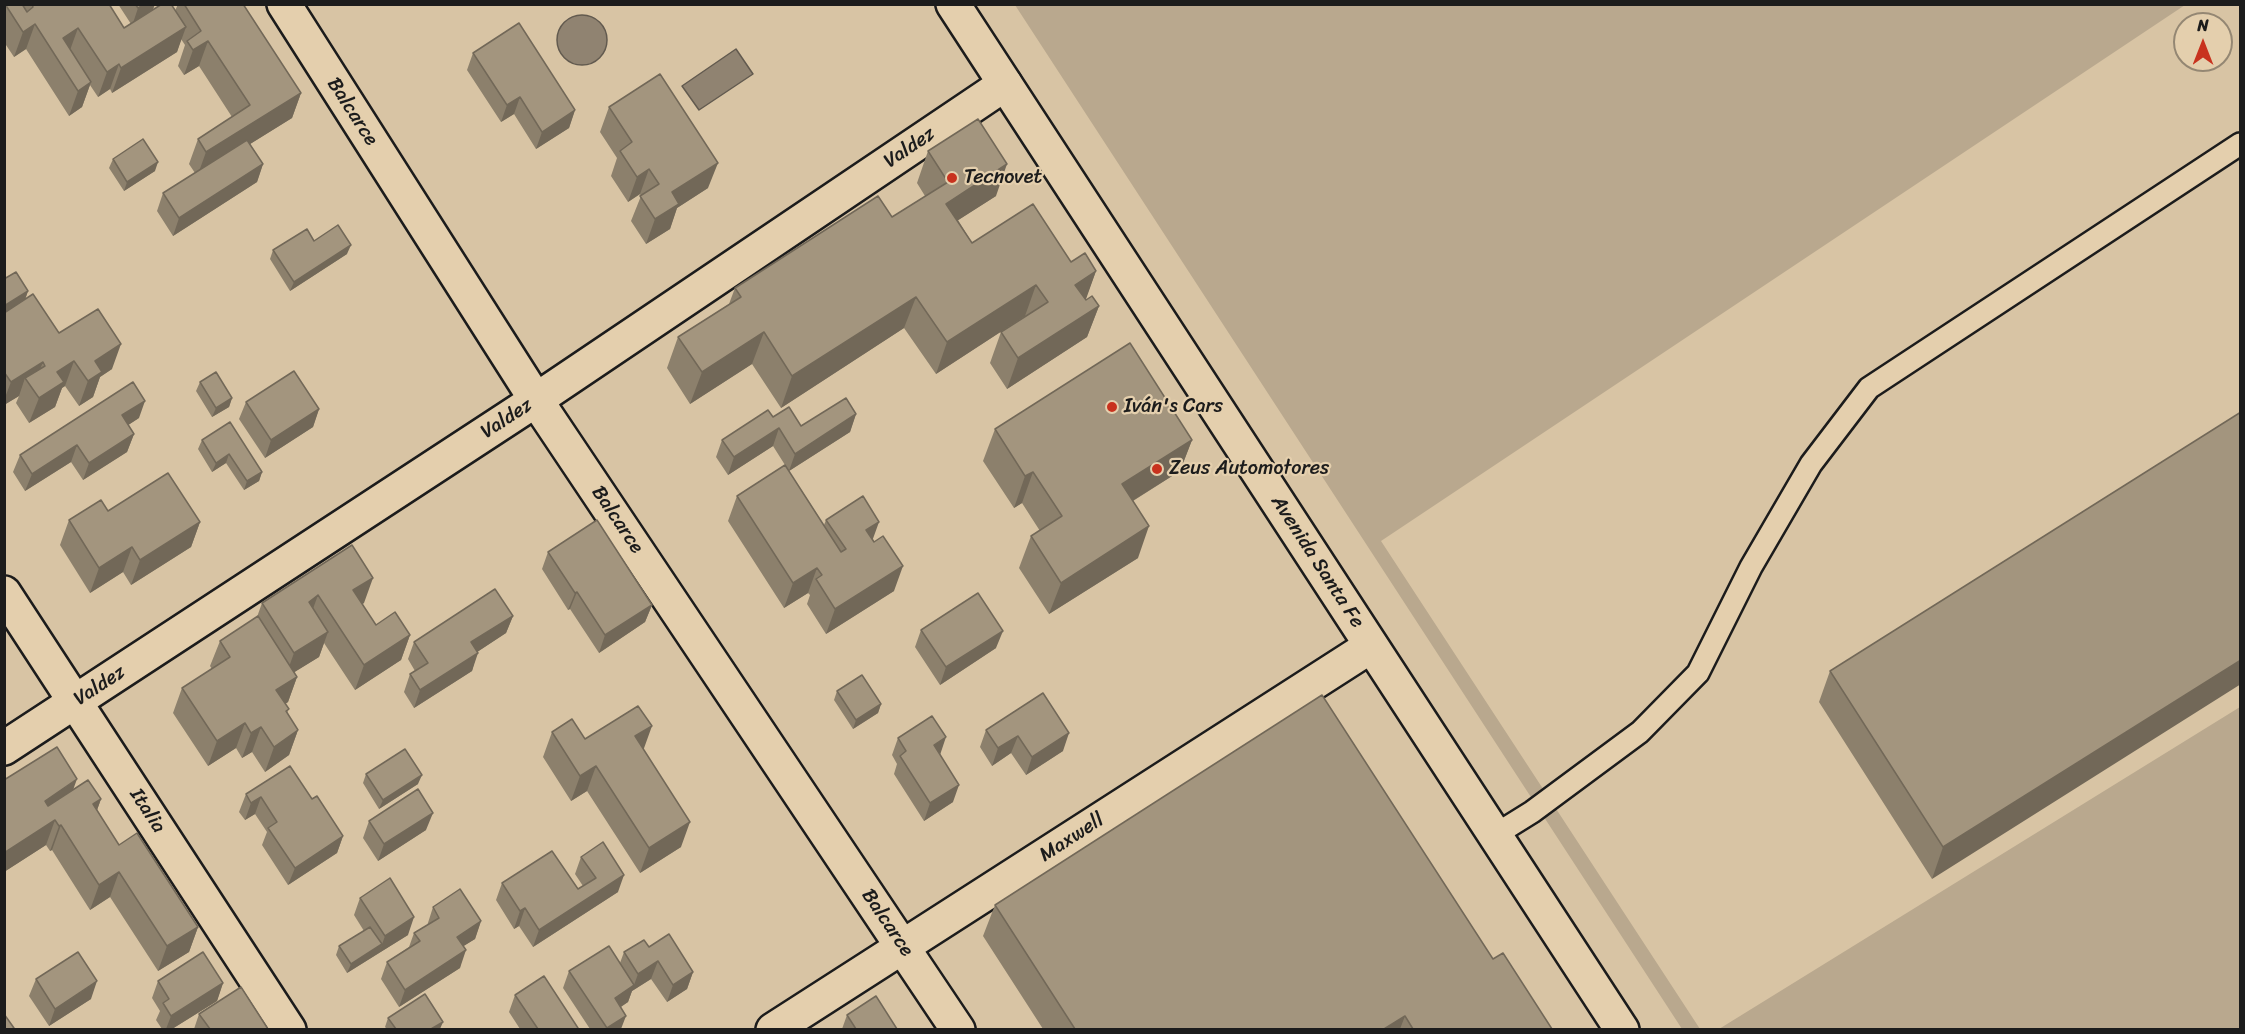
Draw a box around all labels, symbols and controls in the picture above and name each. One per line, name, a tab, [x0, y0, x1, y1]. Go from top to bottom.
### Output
text: N	[2197, 11, 2209, 40]
north arrow	[2173, 12, 2233, 72]
street label: Balcarce	[321, 74, 383, 150]
street label: Valdez	[880, 122, 940, 174]
place label: Tecnovet	[964, 166, 1042, 190]
marker: Tecnovet	[945, 171, 959, 185]
street label: Valdez	[477, 394, 537, 444]
place label: Iván's Cars	[1124, 395, 1223, 419]
marker: Iván's Cars	[1105, 400, 1119, 414]
place label: Zeus Automotores	[1169, 457, 1329, 481]
marker: Zeus Automotores	[1150, 462, 1164, 476]
street label: Balcarce	[586, 482, 648, 558]
street label: Avenida Santa Fe	[1265, 491, 1369, 633]
street label: Valdez	[70, 661, 130, 711]
street label: Italia	[124, 784, 170, 838]
street label: Maxwell	[1035, 808, 1109, 868]
street label: Balcarce	[856, 885, 918, 961]

